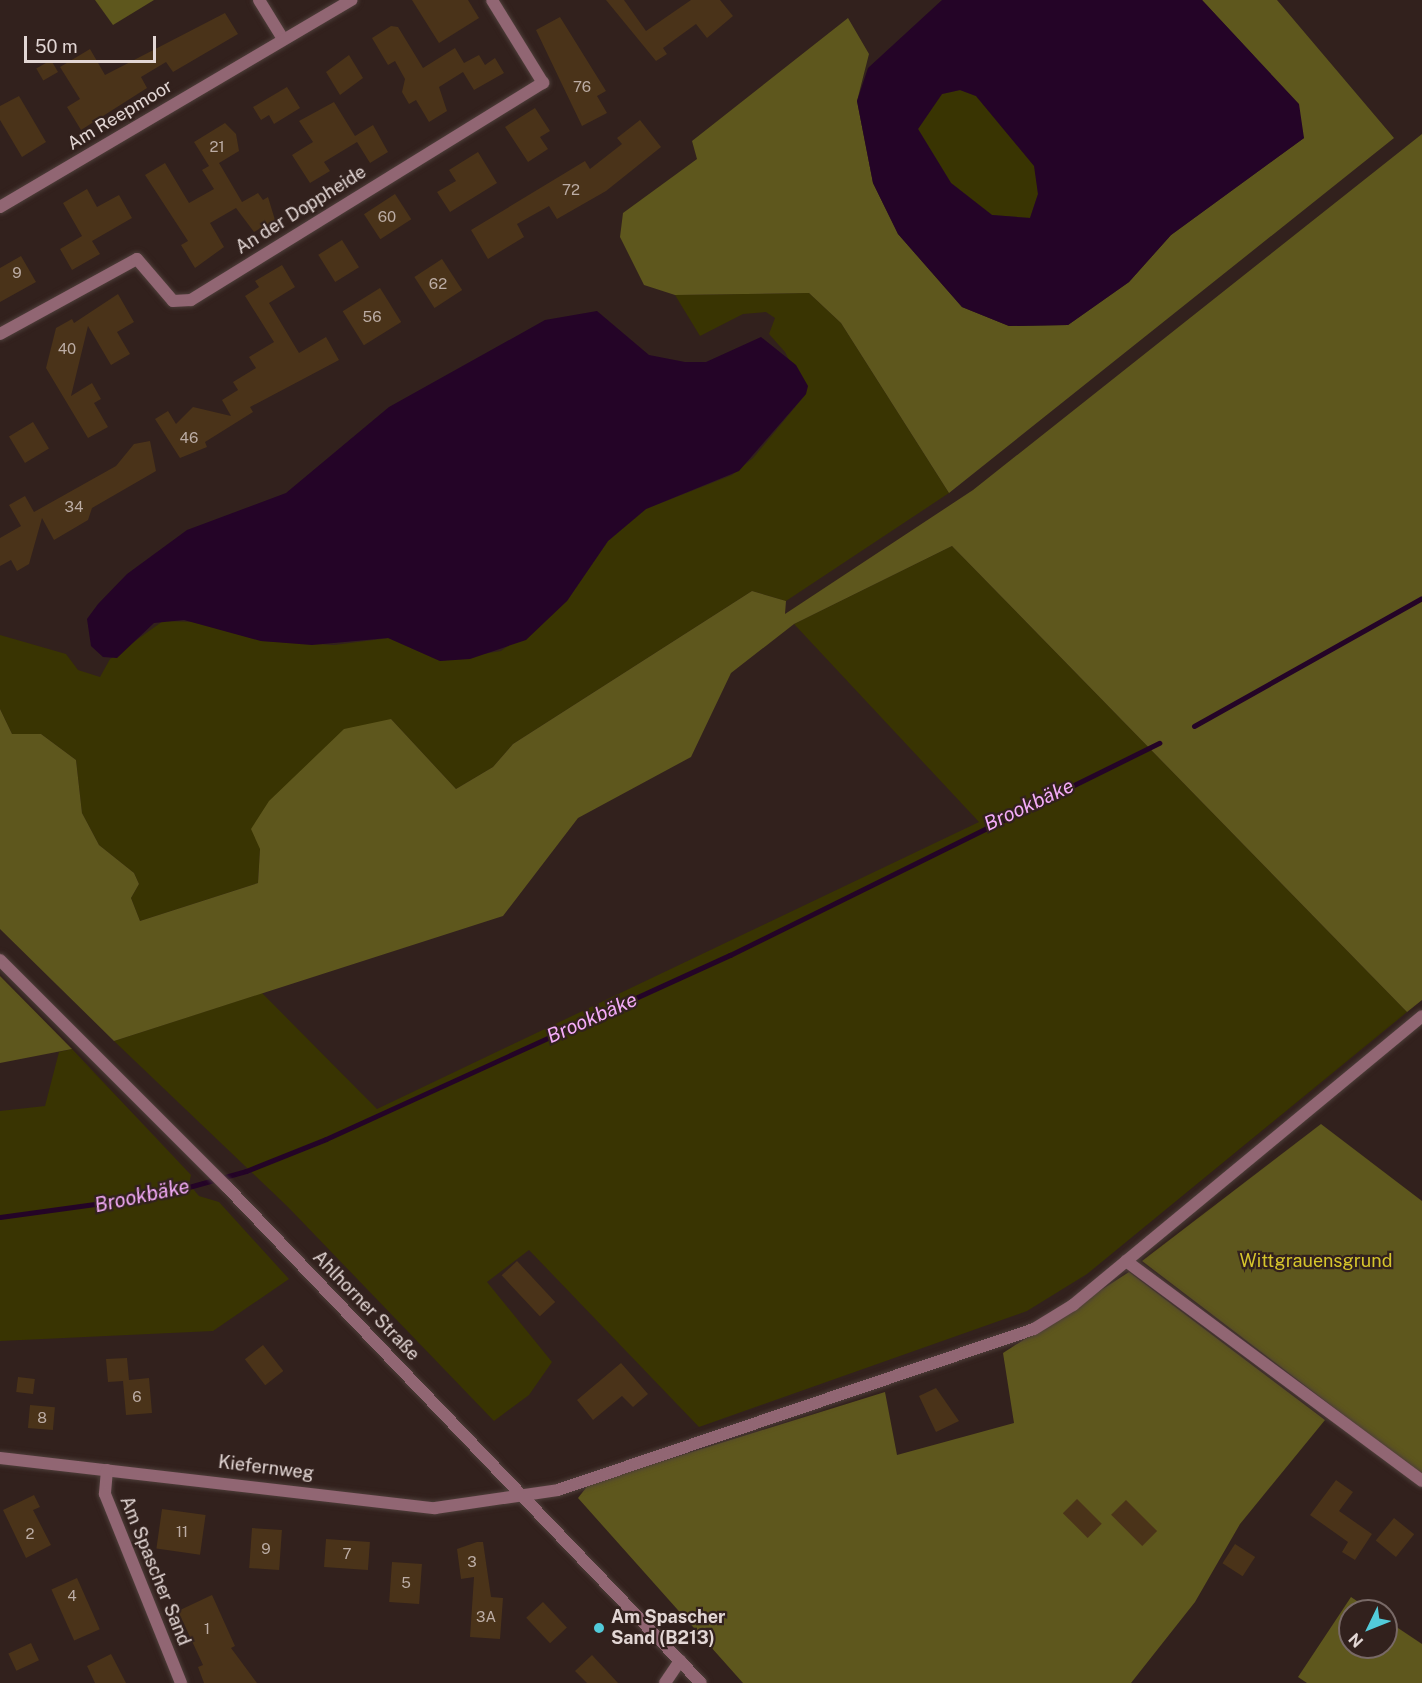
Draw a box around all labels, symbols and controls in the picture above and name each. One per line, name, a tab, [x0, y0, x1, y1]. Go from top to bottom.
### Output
scale bar	[27, 24, 159, 62]
text: 50 m	[35, 36, 78, 57]
street label: Am Reepmoor	[64, 75, 176, 155]
house number: 76	[573, 78, 591, 96]
house number: 21	[209, 138, 225, 156]
street label: An der Doppheide	[232, 161, 370, 259]
house number: 72	[562, 181, 580, 199]
house number: 60	[378, 208, 396, 226]
house number: 9	[12, 264, 22, 282]
house number: 62	[429, 275, 447, 293]
house number: 56	[363, 308, 381, 326]
house number: 40	[58, 340, 76, 358]
house number: 46	[180, 429, 198, 447]
house number: 34	[65, 498, 83, 516]
water label: Brookbäke	[980, 774, 1078, 836]
water label: Brookbäke	[543, 987, 641, 1049]
water label: Brookbäke	[92, 1174, 192, 1218]
street label: Ahlhorner Straße	[308, 1247, 424, 1365]
park label: Wittgrauensgrund	[1240, 1250, 1392, 1272]
house number: 6	[132, 1388, 142, 1406]
house number: 8	[37, 1409, 47, 1427]
street label: Kiefernweg	[217, 1451, 315, 1485]
street label: Am Spascher Sand	[115, 1493, 195, 1649]
house number: 11	[176, 1523, 188, 1541]
house number: 2	[26, 1525, 34, 1543]
house number: 9	[261, 1540, 271, 1558]
house number: 7	[342, 1545, 352, 1563]
house number: 3	[467, 1553, 477, 1571]
house number: 5	[401, 1574, 411, 1592]
house number: 4	[67, 1587, 77, 1605]
north arrow	[1338, 1599, 1398, 1659]
place label: Am Spascher Sand (B213)	[611, 1607, 725, 1650]
house number: 3A	[476, 1608, 496, 1626]
house number: 1	[204, 1620, 210, 1638]
marker: Am Spascher Sand (B213)	[592, 1621, 606, 1635]
text: N	[1345, 1629, 1367, 1651]

